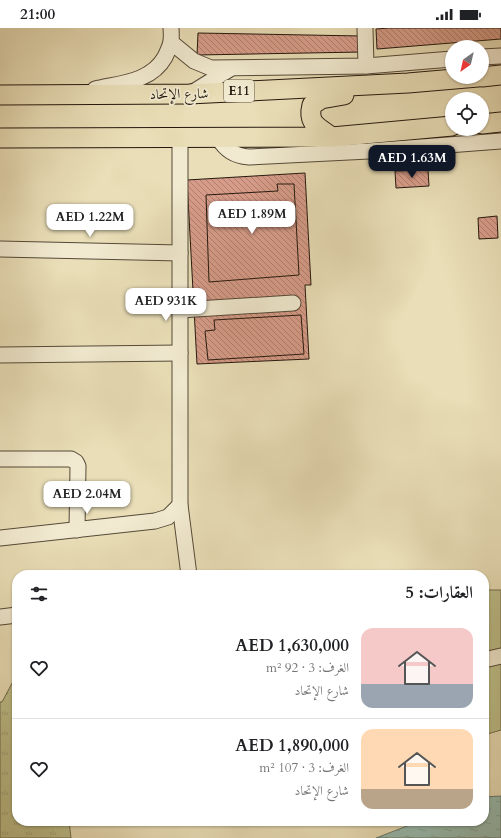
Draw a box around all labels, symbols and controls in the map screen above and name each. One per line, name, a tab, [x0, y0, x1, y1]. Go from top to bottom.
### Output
text: 21:00	[20, 4, 55, 24]
north arrow	[445, 40, 489, 84]
map controls	[445, 40, 489, 136]
road number: E11	[224, 80, 254, 102]
street label: شارع الإتحاد	[150, 84, 209, 106]
button: locate	[445, 92, 489, 136]
pin: AED 1.63M	[366, 145, 458, 179]
text: AED 1.63M	[377, 149, 447, 167]
pin: AED 1.89M	[206, 201, 298, 235]
pin: AED 1.22M	[44, 204, 136, 238]
text: AED 1.89M	[217, 205, 287, 223]
text: AED 1.22M	[55, 208, 125, 226]
pin: AED 931K	[125, 288, 207, 322]
text: AED 931K	[134, 292, 198, 310]
pin: AED 2.04M	[41, 481, 133, 515]
text: AED 2.04M	[52, 485, 122, 503]
text: العقارات: 5	[405, 581, 473, 604]
icon: filters	[28, 583, 50, 605]
text: AED 1,630,000	[235, 634, 349, 657]
icon: home	[393, 644, 441, 692]
icon: heart	[28, 657, 50, 679]
text: الغرف: 3 · 92 m²	[266, 659, 349, 677]
text: شارع الإتحاد	[295, 682, 349, 700]
text: AED 1,890,000	[235, 734, 349, 757]
icon: home	[393, 745, 441, 793]
icon: heart	[28, 758, 50, 780]
text: الغرف: 3 · 107 m²	[259, 759, 349, 777]
text: شارع الإتحاد	[295, 782, 349, 800]

